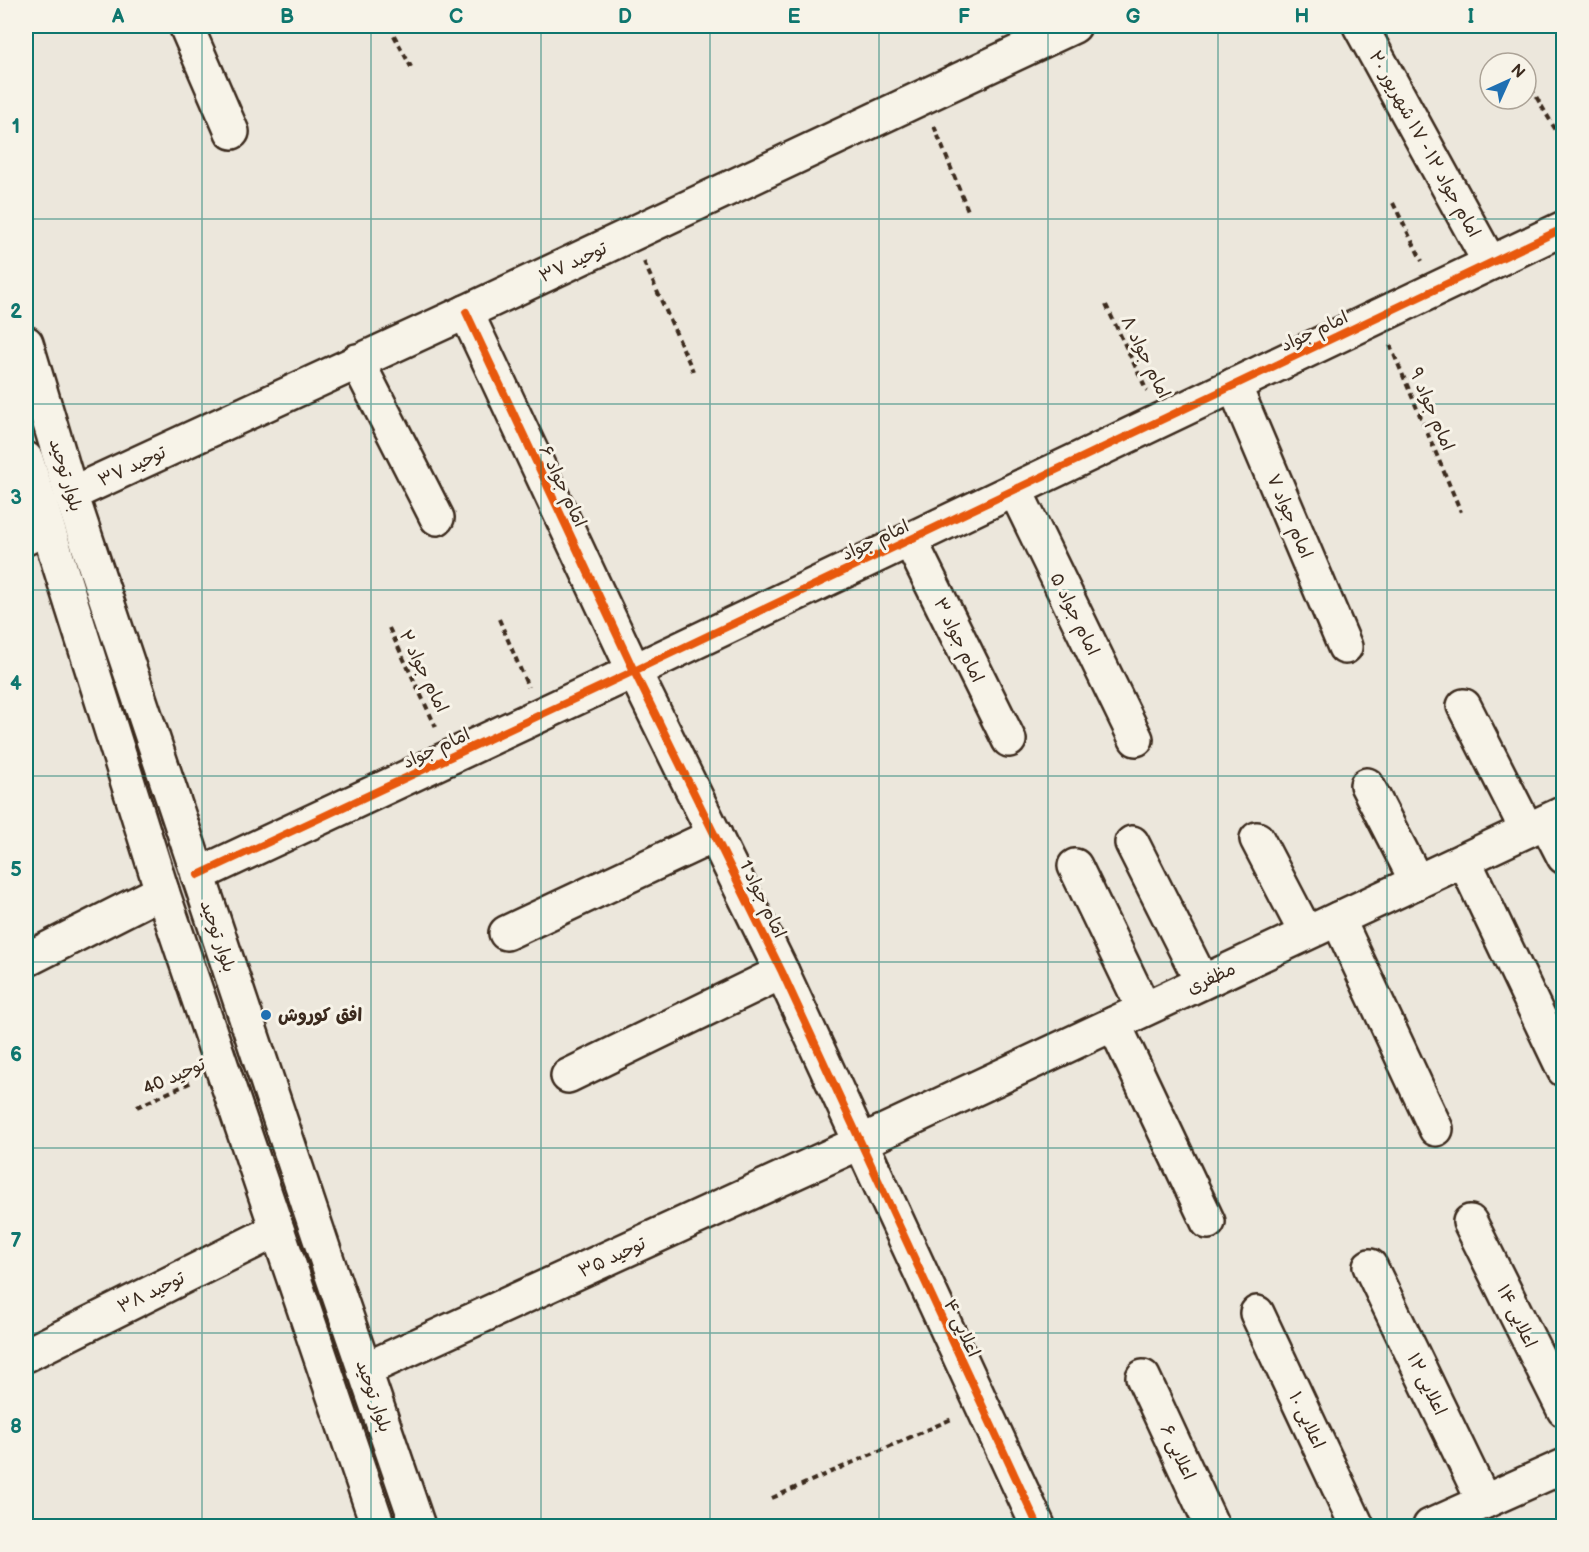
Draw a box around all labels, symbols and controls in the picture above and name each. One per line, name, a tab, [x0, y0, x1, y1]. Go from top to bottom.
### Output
text: A	[111, 5, 125, 29]
text: B	[280, 5, 294, 29]
text: C	[449, 5, 463, 29]
text: D	[618, 5, 632, 29]
text: E	[788, 5, 801, 29]
text: F	[958, 5, 970, 29]
text: G	[1126, 5, 1141, 29]
text: H	[1295, 5, 1309, 29]
text: I	[1468, 5, 1474, 29]
street label: امام جواد ۱۲ - ۱۷ شهریور ۲۰	[1362, 47, 1485, 243]
north arrow	[1478, 51, 1538, 111]
text: N	[1507, 60, 1529, 82]
text: 1	[12, 115, 20, 139]
street label: توحید ۳۷	[536, 237, 611, 287]
text: 2	[10, 300, 22, 324]
street label: امام جواد	[1277, 307, 1353, 359]
street label: امام جواد ۸	[1114, 312, 1175, 403]
street label: امام جواد ۹	[1402, 365, 1458, 455]
street label: بلوار توحید	[45, 436, 87, 514]
street label: توحید ۳۷	[95, 441, 170, 491]
street label: امام جواد ۶	[532, 442, 591, 532]
street label: امام جواد ۷	[1260, 471, 1317, 563]
text: 3	[10, 486, 22, 510]
street label: امام جواد	[838, 516, 914, 568]
street label: امام جواد ۵	[1043, 569, 1104, 660]
street label: امام جواد ۳	[926, 594, 988, 687]
street label: امام جواد ۲	[392, 627, 452, 717]
text: 4	[10, 672, 22, 696]
street label: امام جواد	[399, 724, 475, 776]
street label: امام جواد 1	[732, 857, 790, 943]
text: 5	[10, 858, 22, 882]
street label: بلوار توحید	[195, 897, 240, 975]
street label: مظفری	[1184, 958, 1239, 999]
place label: افق کوروش	[278, 1005, 362, 1026]
marker: افق کوروش	[259, 1008, 273, 1022]
text: 6	[10, 1043, 22, 1067]
street label: توحید 40	[140, 1053, 209, 1100]
text: 7	[10, 1229, 22, 1253]
street label: توحید ۳۵	[575, 1232, 650, 1282]
street label: توحید ۳۸	[114, 1267, 189, 1318]
street label: اعلایی ۱۴	[1492, 1281, 1541, 1351]
street label: اعلایی ۴	[939, 1296, 984, 1360]
street label: اعلایی ۱۲	[1403, 1350, 1451, 1419]
street label: بلوار توحید	[351, 1357, 396, 1435]
street label: اعلایی ۱۰	[1284, 1389, 1329, 1452]
text: 8	[10, 1415, 22, 1439]
street label: اعلایی ۶	[1156, 1421, 1199, 1483]

